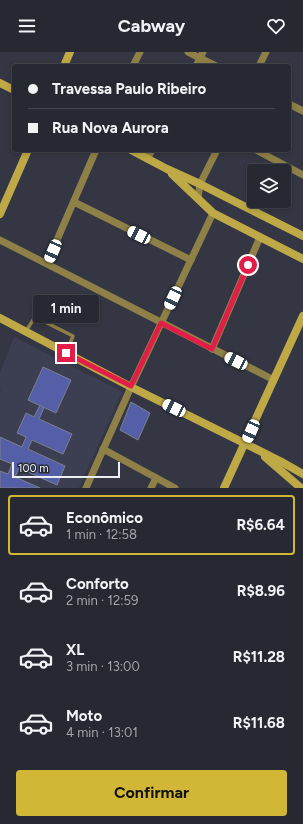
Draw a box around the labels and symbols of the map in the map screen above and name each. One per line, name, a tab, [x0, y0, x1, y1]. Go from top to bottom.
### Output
car	[126, 224, 152, 246]
car	[43, 238, 63, 264]
route start	[239, 256, 257, 274]
car	[162, 285, 184, 311]
callout: 1 min	[33, 295, 99, 323]
route end	[57, 344, 75, 362]
car	[223, 350, 249, 372]
car	[161, 397, 187, 419]
car	[241, 418, 261, 444]
scale bar	[12, 460, 120, 479]

